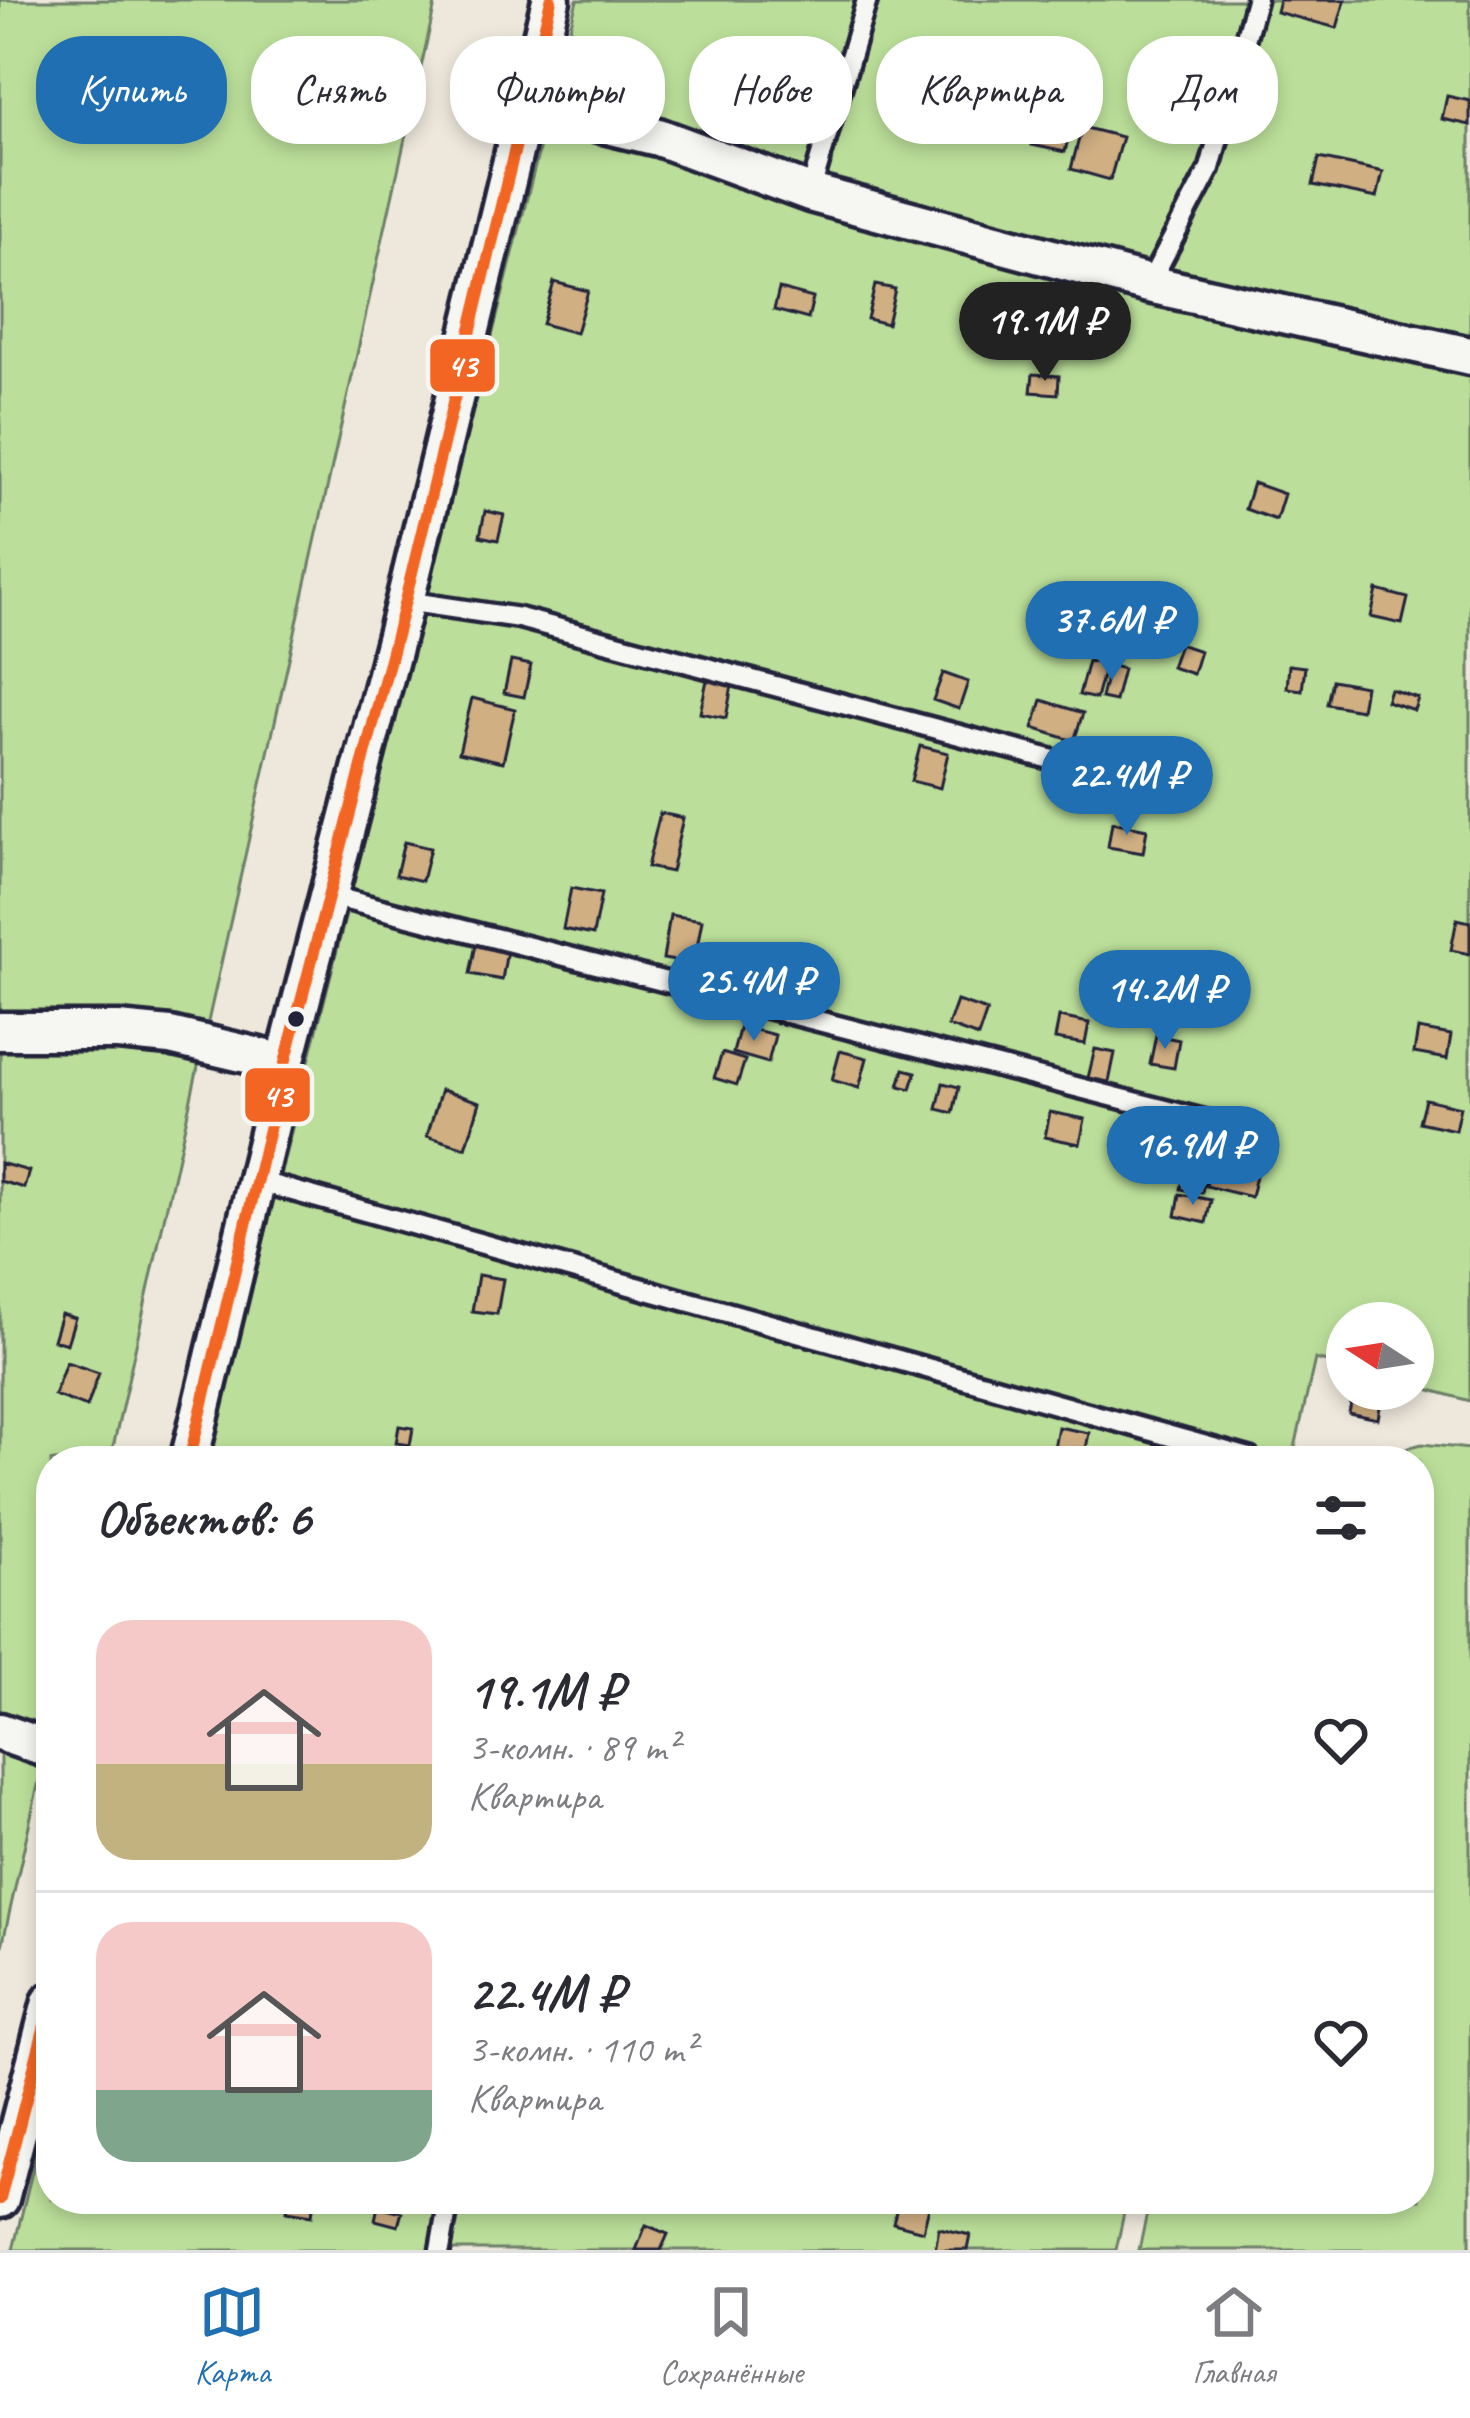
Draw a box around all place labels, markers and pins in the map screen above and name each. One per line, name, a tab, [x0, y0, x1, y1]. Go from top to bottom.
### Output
pin: 19.1M ₽	[934, 282, 1156, 384]
pin: 37.6M ₽	[1001, 581, 1223, 683]
pin: 22.4M ₽	[1016, 736, 1238, 838]
pin: 25.4M ₽	[643, 942, 865, 1044]
pin: 14.2M ₽	[1054, 950, 1276, 1052]
unlabelled marker	[285, 1008, 307, 1030]
pin: 16.9M ₽	[1082, 1106, 1304, 1208]

